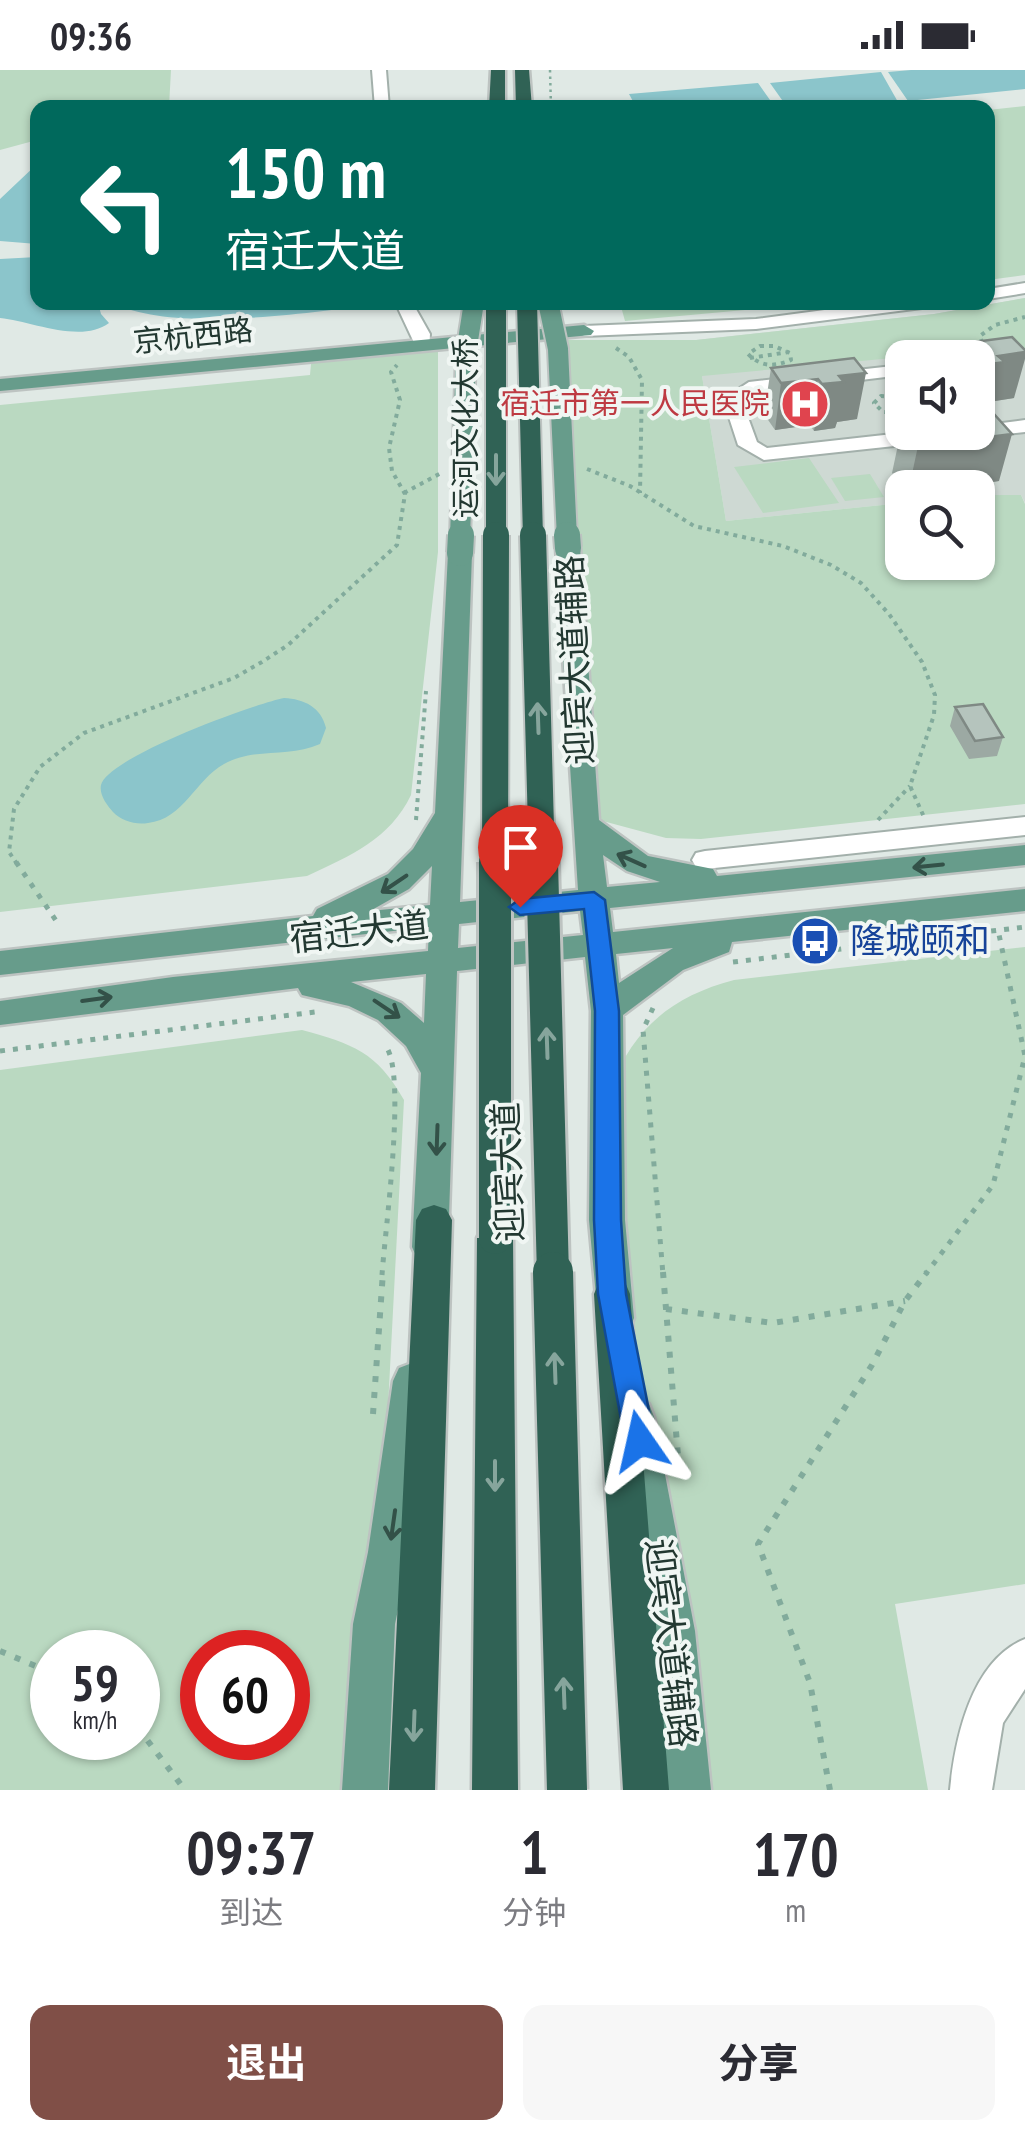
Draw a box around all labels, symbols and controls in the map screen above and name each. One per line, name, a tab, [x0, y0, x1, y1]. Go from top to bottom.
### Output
text: 09:36	[50, 11, 132, 60]
text: 150 m	[225, 127, 386, 217]
icon: left	[60, 140, 190, 270]
text: 宿迁大道	[225, 221, 405, 279]
street label: 京杭西路	[131, 309, 255, 360]
street label: 运河文化大桥	[445, 338, 484, 518]
map controls	[885, 340, 995, 580]
button: sound	[885, 340, 995, 450]
hospital icon: 宿迁市第一人民医院	[779, 378, 831, 430]
place label: 宿迁市第一人民医院	[500, 383, 770, 422]
one-way arrow	[486, 452, 506, 485]
button: search	[885, 470, 995, 580]
street label: 迎宾大道辅路	[546, 554, 602, 766]
one-way arrow	[529, 702, 548, 734]
pin	[478, 805, 563, 908]
icon: arrive	[493, 820, 548, 875]
one-way arrow	[617, 850, 647, 869]
one-way arrow	[912, 857, 945, 876]
one-way arrow	[381, 873, 409, 894]
street label: 宿迁大道	[287, 901, 431, 961]
bus stop icon: 隆城颐和	[789, 915, 841, 967]
place label: 隆城颐和	[850, 917, 990, 963]
one-way arrow	[80, 990, 112, 1008]
one-way arrow	[373, 999, 401, 1020]
one-way arrow	[537, 1027, 556, 1059]
street label: 迎宾大道	[482, 1101, 532, 1243]
one-way arrow	[427, 1123, 446, 1155]
one-way arrow	[546, 1352, 565, 1384]
position arrow	[588, 1389, 692, 1493]
one-way arrow	[486, 1458, 504, 1491]
one-way arrow	[383, 1508, 401, 1540]
street label: 迎宾大道辅路	[636, 1536, 708, 1750]
speed limit sign: 60	[180, 1630, 310, 1760]
text: 59	[71, 1650, 119, 1715]
one-way arrow	[555, 1677, 574, 1709]
text: km/h	[73, 1704, 117, 1736]
one-way arrow	[404, 1710, 423, 1742]
text: 09:37	[186, 1813, 316, 1891]
text: 1	[520, 1813, 549, 1891]
text: 170	[753, 1815, 839, 1893]
text: m	[785, 1889, 806, 1931]
text: 到达	[219, 1891, 283, 1933]
text: 分钟	[502, 1891, 566, 1933]
button: 退出	[30, 2005, 503, 2120]
button: 分享	[523, 2005, 995, 2120]

